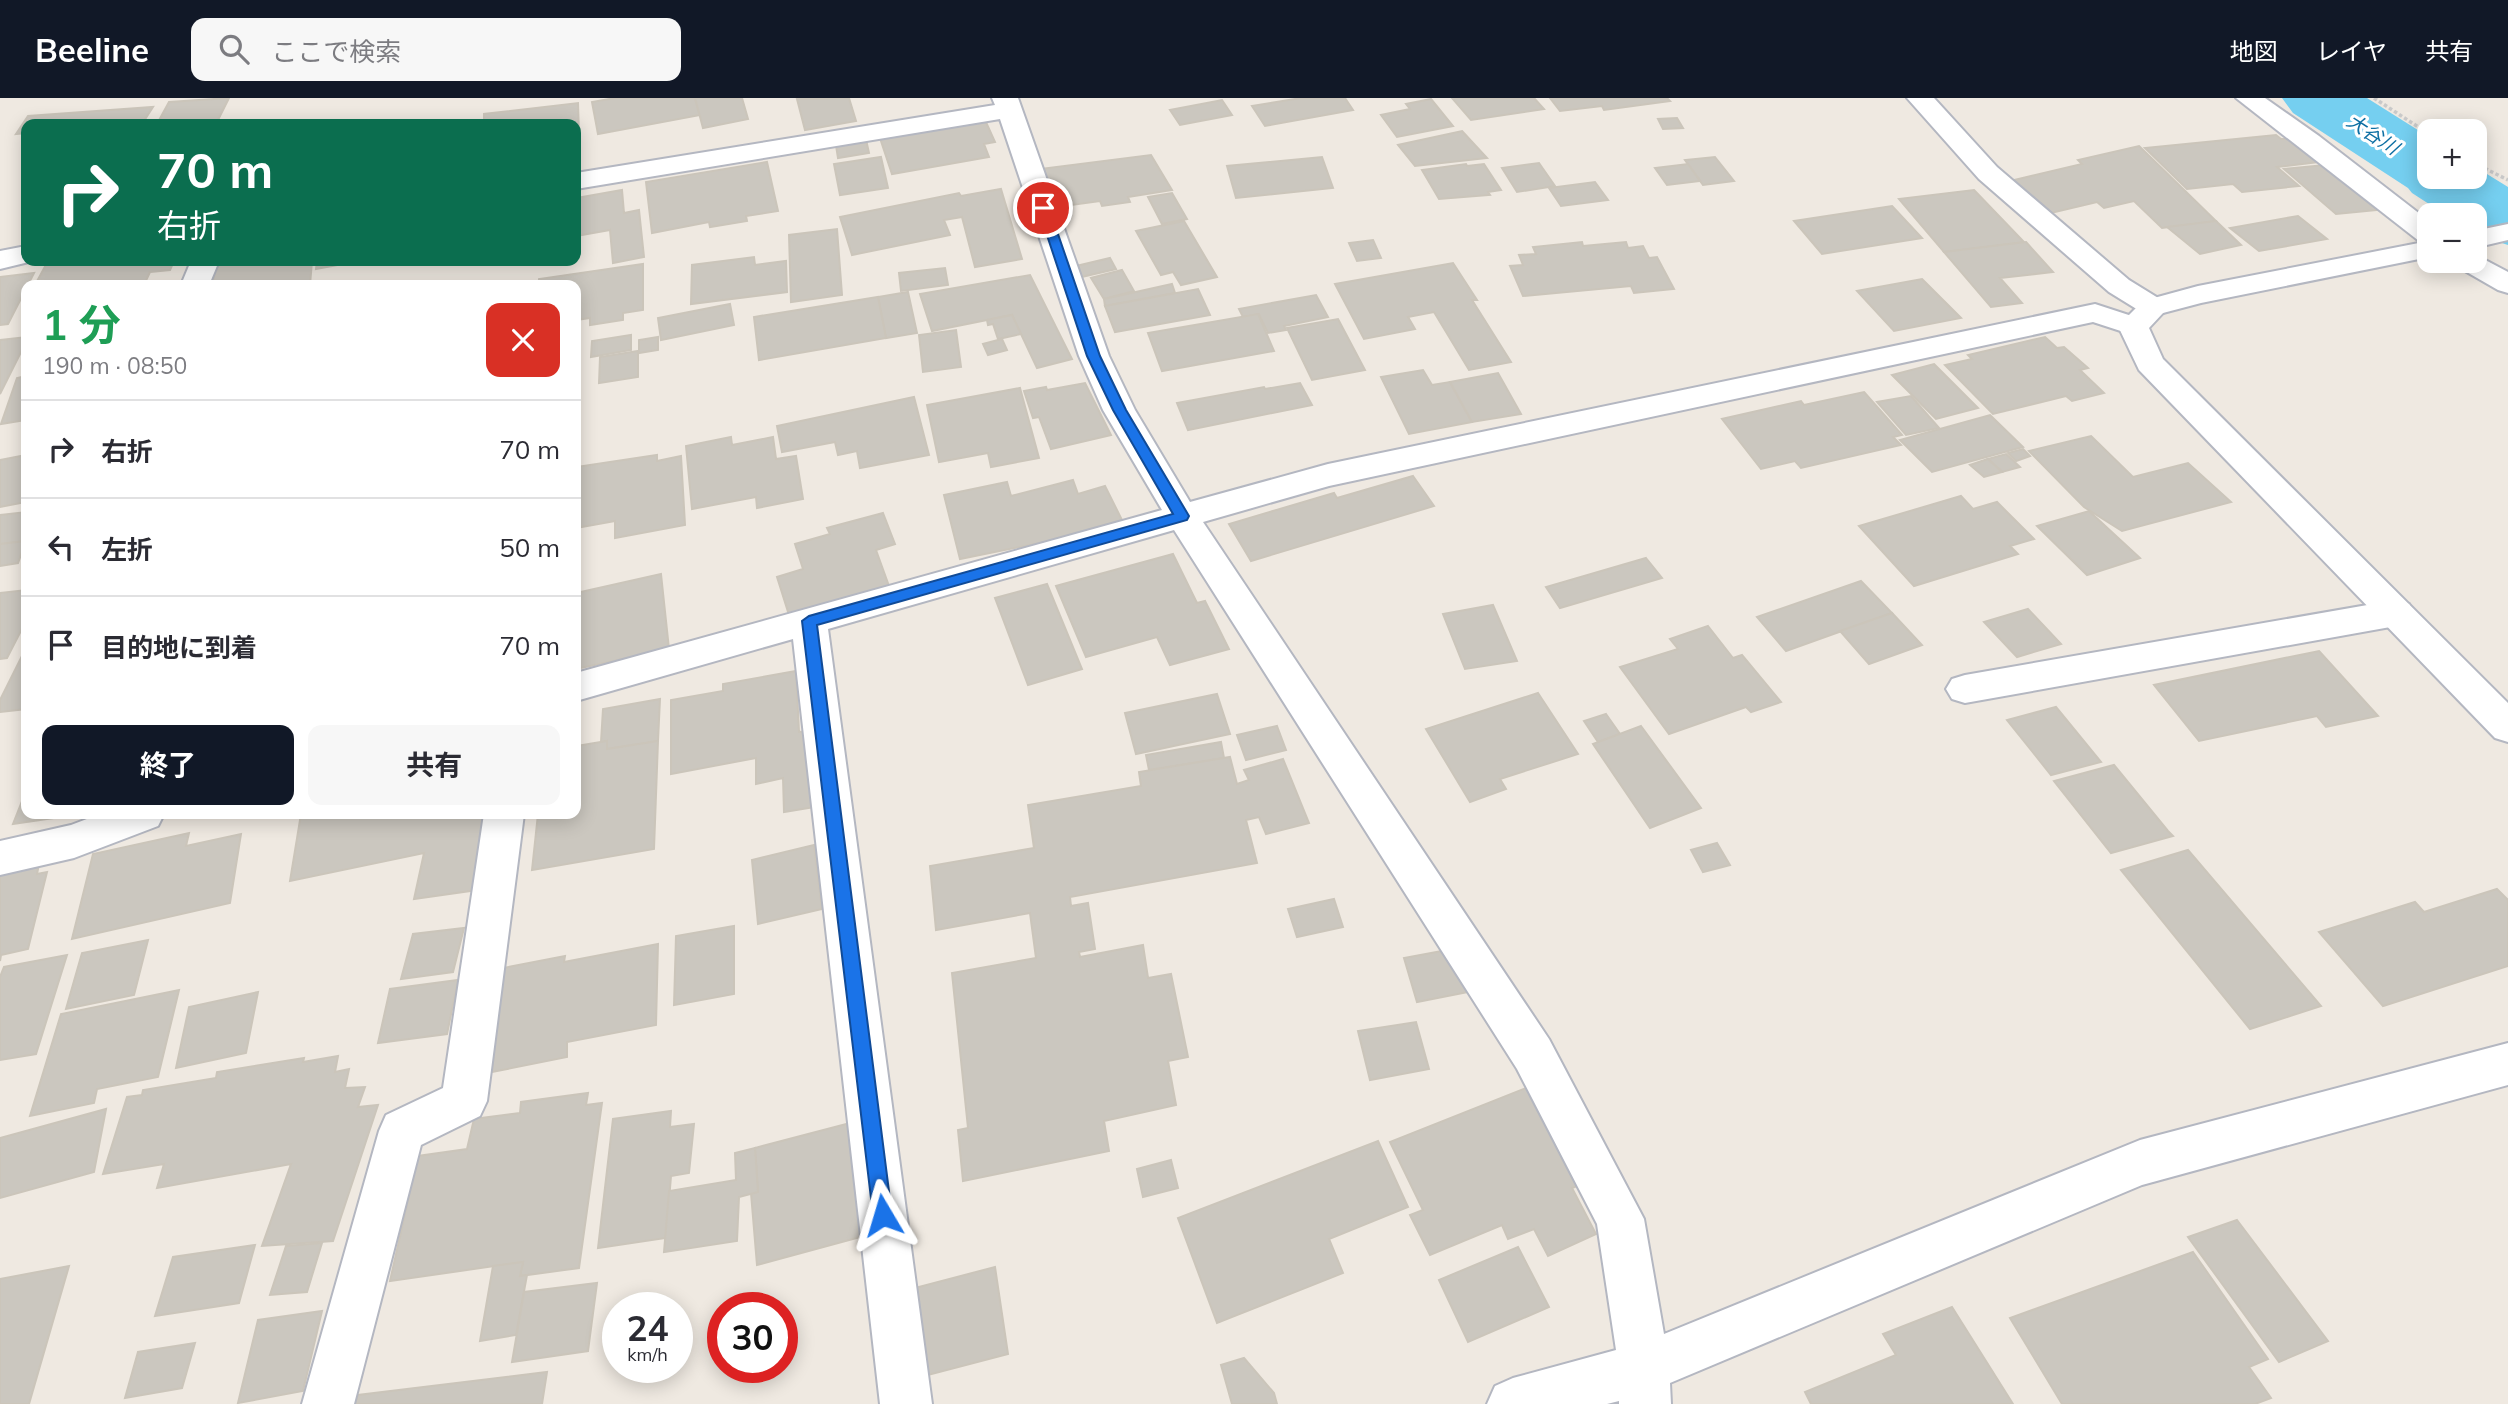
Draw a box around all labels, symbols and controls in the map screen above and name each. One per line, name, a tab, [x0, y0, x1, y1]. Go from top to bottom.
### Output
search box	[191, 18, 681, 81]
text: Beeline	[35, 29, 149, 70]
icon: search	[215, 30, 253, 68]
text: ここで検索	[271, 35, 401, 68]
text: 地図	[2230, 36, 2278, 66]
text: レイヤ	[2316, 36, 2387, 66]
text: 共有	[2425, 36, 2473, 66]
water label: 大谷川	[2343, 108, 2405, 161]
map controls	[2417, 119, 2487, 273]
button: +	[2417, 119, 2487, 189]
text: 70 m	[157, 139, 273, 200]
icon: right	[42, 147, 133, 238]
pin	[1013, 178, 1073, 238]
icon: arrive	[1024, 189, 1062, 227]
button: −	[2417, 203, 2487, 273]
text: 右折	[157, 205, 221, 245]
text: 1 分	[42, 298, 121, 351]
button: close	[486, 303, 560, 377]
text: 190 m · 08:50	[42, 351, 187, 380]
icon: right	[42, 430, 80, 468]
text: 70 m	[499, 433, 560, 466]
text: 右折	[101, 435, 153, 468]
icon: left	[42, 528, 80, 566]
text: 50 m	[499, 531, 560, 564]
text: 左折	[101, 533, 153, 566]
icon: arrive	[42, 626, 80, 664]
text: 70 m	[499, 629, 560, 662]
text: 目的地に到着	[101, 631, 257, 664]
button: 終了	[42, 725, 294, 805]
button: 共有	[308, 725, 560, 805]
position arrow	[846, 1178, 920, 1252]
speed limit sign: 30	[707, 1292, 798, 1383]
text: 24	[626, 1306, 669, 1350]
text: km/h	[627, 1343, 668, 1366]

